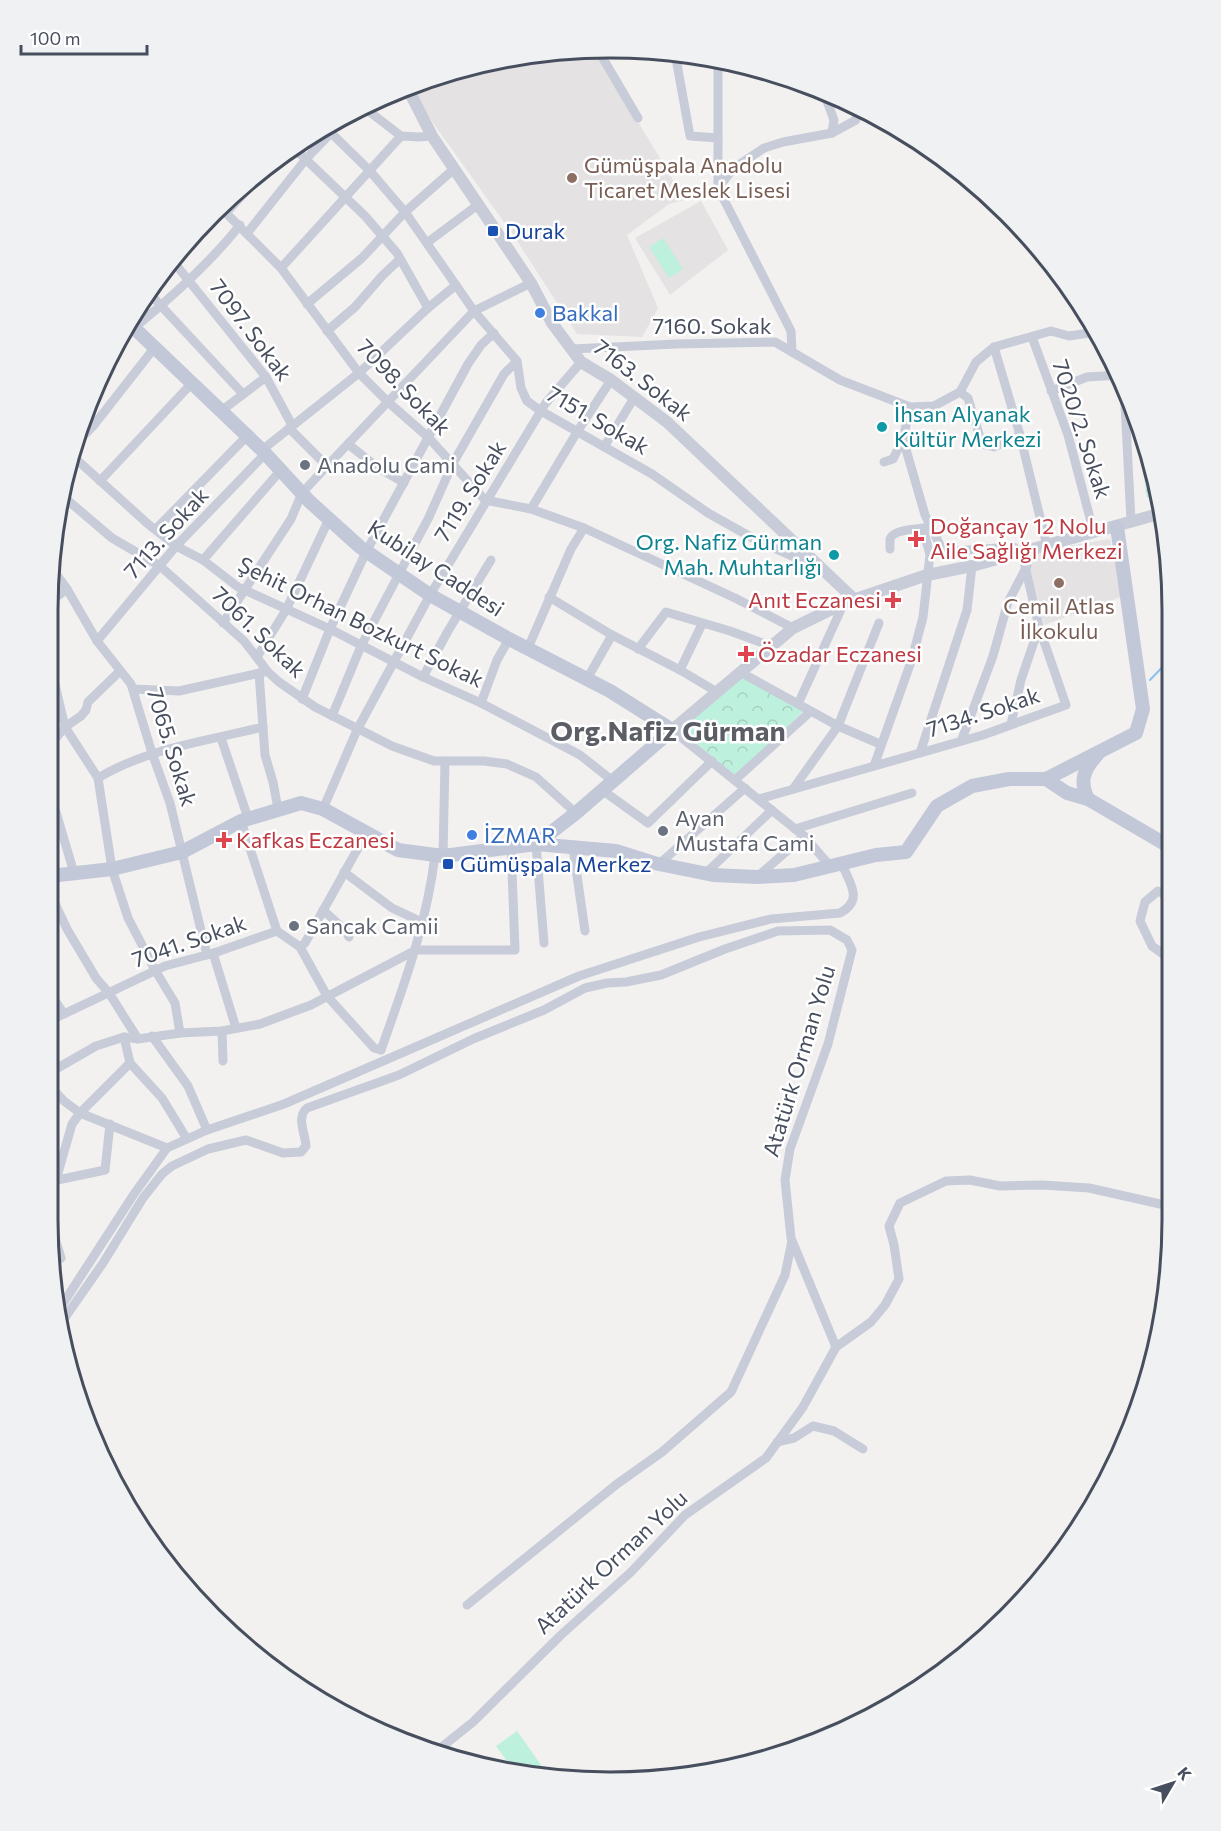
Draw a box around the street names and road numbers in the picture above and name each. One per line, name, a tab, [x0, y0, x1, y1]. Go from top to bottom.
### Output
street label: 7097. Sokak	[204, 274, 298, 386]
street label: 7160. Sokak	[652, 312, 772, 339]
street label: 7098. Sokak	[352, 333, 457, 440]
street label: 7163. Sokak	[589, 333, 698, 426]
street label: 7020/2. Sokak	[1047, 356, 1118, 502]
street label: 7151. Sokak	[542, 379, 654, 460]
street label: 7119. Sokak	[428, 435, 511, 546]
street label: 7113. Sokak	[118, 481, 214, 584]
street label: Kubilay Caddesi	[363, 513, 510, 622]
street label: Şehit Orhan Bozkurt Sokak	[234, 550, 488, 693]
street label: 7061. Sokak	[207, 580, 312, 683]
street label: 7134. Sokak	[923, 681, 1043, 743]
street label: 7065. Sokak	[142, 684, 203, 809]
street label: 7041. Sokak	[128, 908, 249, 973]
street label: Atatürk Orman Yolu	[757, 962, 840, 1160]
street label: Atatürk Orman Yolu	[529, 1484, 693, 1639]

